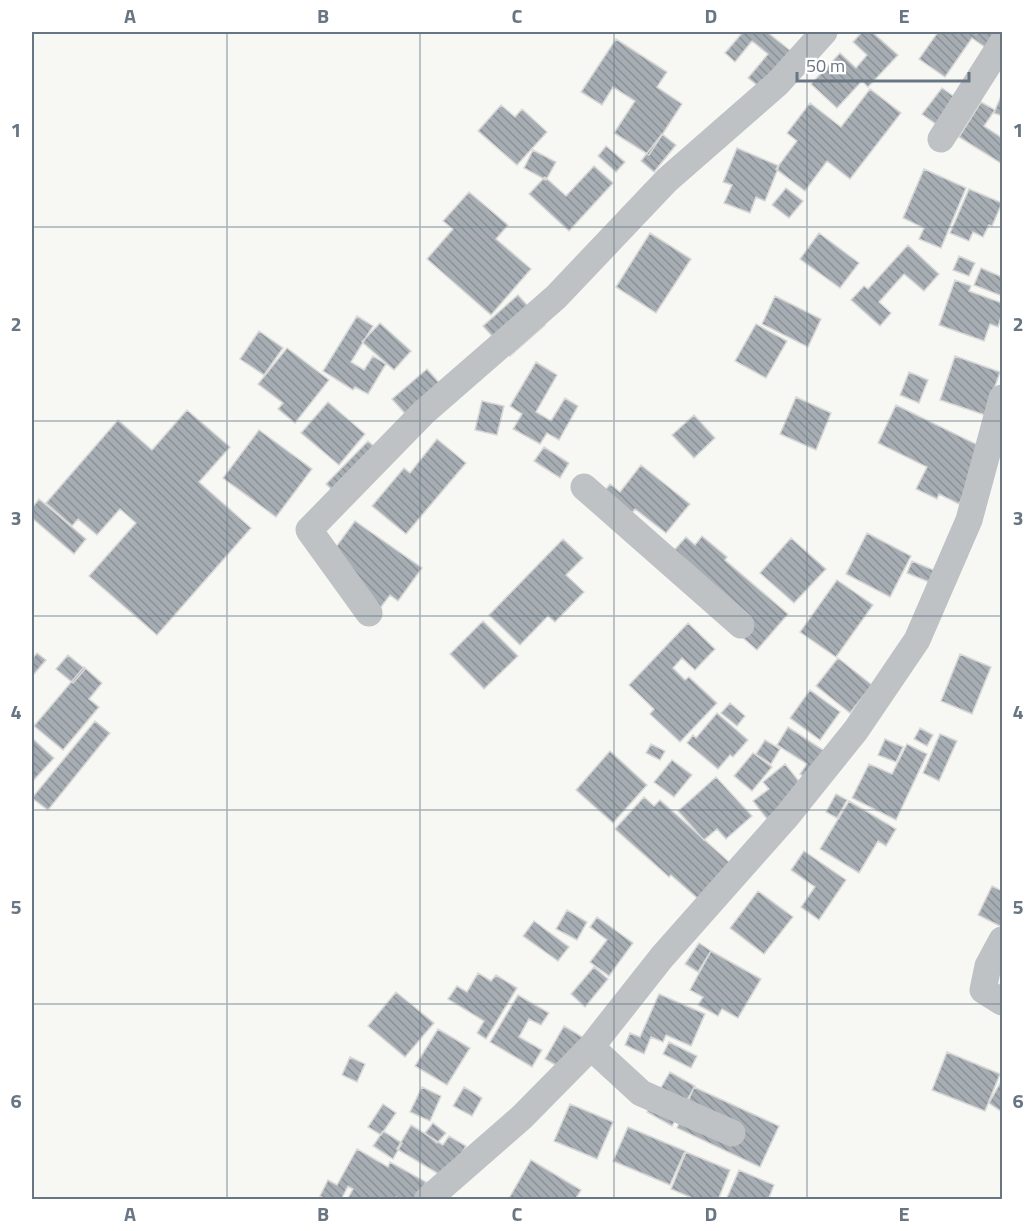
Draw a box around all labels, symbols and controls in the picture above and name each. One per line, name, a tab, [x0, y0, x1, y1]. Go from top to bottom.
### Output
text: A	[124, 0, 136, 31]
text: B	[317, 0, 329, 31]
text: C	[512, 0, 523, 31]
text: D	[705, 0, 717, 31]
text: E	[898, 0, 910, 31]
scale bar	[797, 45, 970, 83]
text: 50 m	[806, 52, 845, 79]
text: 1	[10, 114, 22, 145]
text: 1	[1012, 114, 1024, 145]
text: 2	[10, 308, 22, 339]
text: 2	[1012, 308, 1024, 339]
text: 3	[10, 502, 22, 533]
text: 3	[1012, 502, 1024, 533]
text: 4	[10, 696, 22, 727]
text: 4	[1012, 696, 1024, 727]
text: 5	[10, 891, 22, 922]
text: 5	[1012, 891, 1024, 922]
text: 6	[10, 1085, 22, 1116]
text: 6	[1012, 1085, 1024, 1116]
text: A	[124, 1198, 136, 1229]
text: B	[317, 1198, 329, 1229]
text: C	[512, 1198, 523, 1229]
text: D	[705, 1198, 717, 1229]
text: E	[898, 1198, 910, 1229]

